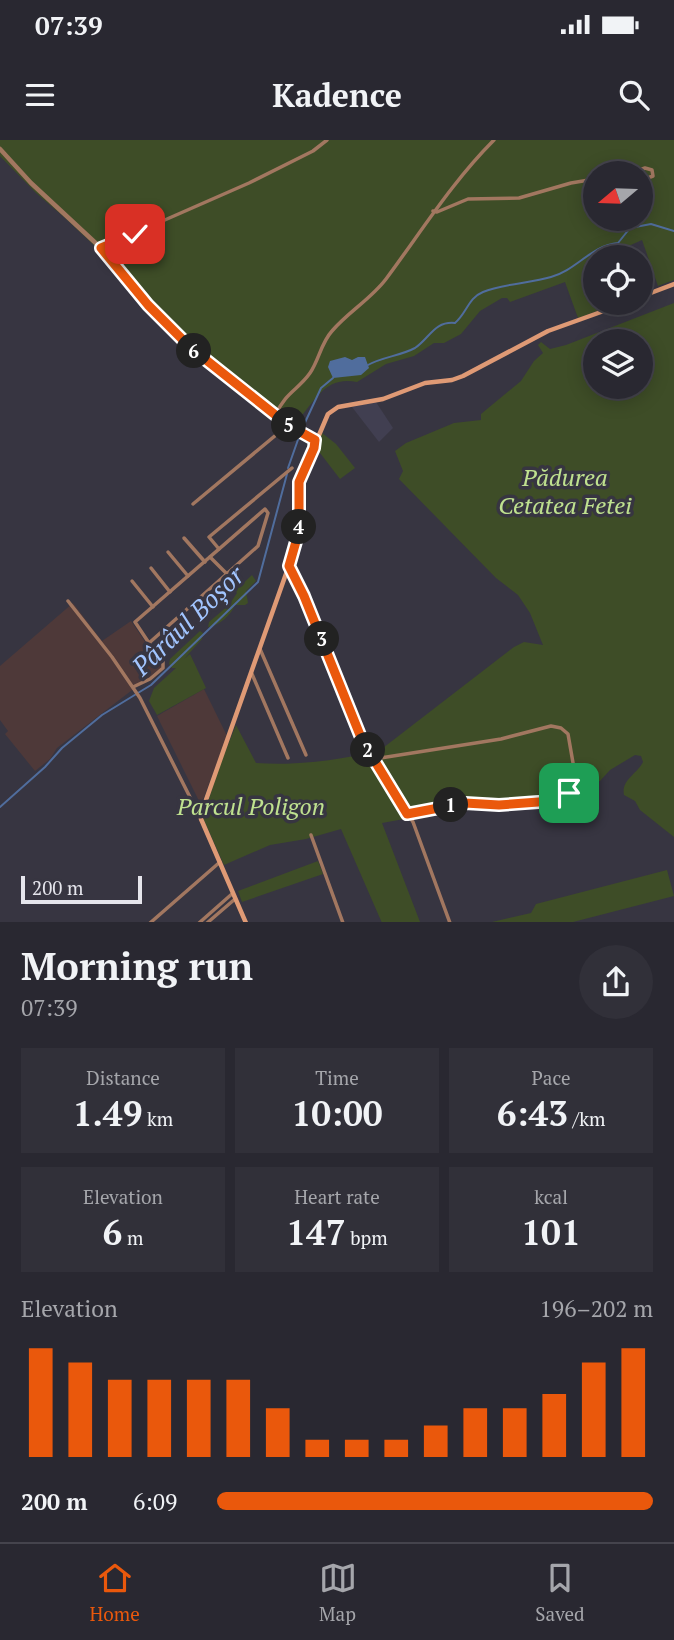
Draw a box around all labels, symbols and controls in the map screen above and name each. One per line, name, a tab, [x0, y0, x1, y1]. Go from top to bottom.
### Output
text: 07:39	[35, 8, 103, 42]
text: Kadence	[272, 74, 402, 116]
icon: menu	[21, 76, 59, 114]
icon: search	[615, 76, 653, 114]
north arrow	[583, 161, 653, 231]
map controls	[583, 161, 653, 399]
pin	[105, 204, 165, 264]
icon: check	[116, 215, 154, 253]
button: locate	[583, 245, 653, 315]
button: layers	[583, 329, 653, 399]
pin: 6	[176, 334, 212, 368]
text: 6	[188, 338, 199, 363]
pin: 5	[272, 408, 306, 442]
text: 5	[283, 412, 294, 437]
park label: Pădurea Cetatea Fetei	[498, 461, 632, 521]
pin: 4	[282, 510, 316, 544]
text: 4	[293, 514, 304, 539]
water label: Pârâul Boșor	[123, 558, 251, 683]
pin: 3	[304, 622, 340, 656]
text: 3	[316, 626, 327, 651]
pin: 2	[350, 732, 386, 768]
text: 2	[362, 737, 373, 762]
pin	[539, 763, 599, 823]
icon: arrive	[550, 774, 588, 812]
pin: 1	[434, 788, 468, 822]
park label: Parcul Poligon	[176, 790, 325, 822]
text: 1	[445, 792, 456, 817]
scale bar	[21, 874, 142, 905]
text: 200 m	[32, 875, 83, 900]
text: Morning run	[21, 941, 253, 991]
button: share	[579, 945, 653, 1019]
text: 07:39	[21, 992, 78, 1023]
text: Distance	[86, 1065, 160, 1090]
text: Time	[315, 1065, 359, 1090]
text: Pace	[532, 1065, 570, 1090]
text: 1.49	[73, 1090, 142, 1136]
text: 10:00	[291, 1090, 383, 1136]
text: 6:43	[497, 1090, 568, 1136]
text: km	[142, 1106, 173, 1131]
text: /km	[568, 1106, 605, 1131]
text: Elevation	[83, 1184, 163, 1209]
text: Heart rate	[294, 1184, 380, 1209]
text: kcal	[534, 1184, 568, 1209]
text: 6	[103, 1209, 122, 1255]
text: 147	[286, 1209, 346, 1255]
text: 101	[521, 1209, 581, 1255]
text: m	[122, 1225, 143, 1250]
text: bpm	[346, 1225, 388, 1250]
text: Elevation	[21, 1293, 118, 1324]
text: 196–202 m	[540, 1293, 653, 1324]
text: 200 m	[21, 1486, 87, 1517]
text: 6:09	[133, 1486, 177, 1517]
tab: Home	[89, 1559, 140, 1626]
tab: Map	[319, 1559, 357, 1626]
tab: Saved	[535, 1559, 585, 1626]

